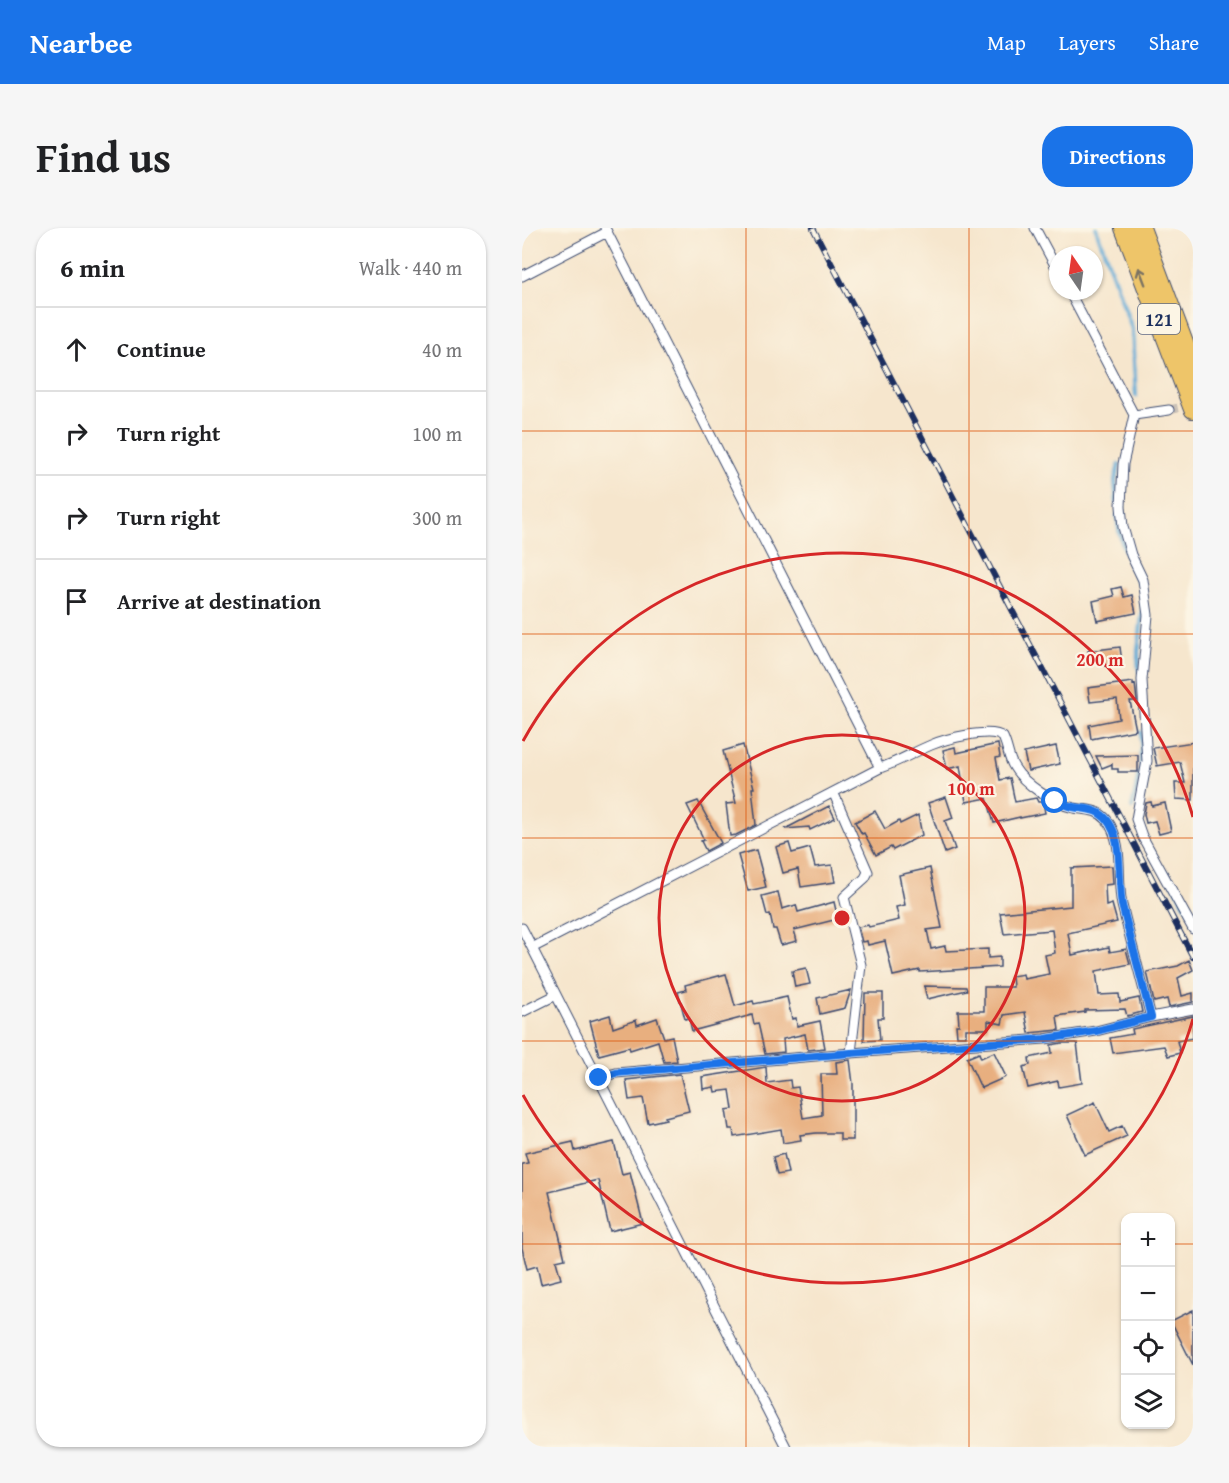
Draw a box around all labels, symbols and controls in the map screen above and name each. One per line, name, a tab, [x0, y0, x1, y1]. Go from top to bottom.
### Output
text: Nearbee	[30, 22, 133, 63]
text: Map	[987, 27, 1026, 58]
text: Layers	[1059, 27, 1116, 58]
text: Share	[1149, 27, 1199, 58]
text: Find us	[36, 126, 171, 187]
button: Directions	[1042, 126, 1193, 187]
north arrow	[1049, 246, 1103, 300]
text: 6 min	[60, 248, 125, 287]
text: Walk · 440 m	[359, 253, 462, 282]
one-way arrow	[1136, 267, 1147, 286]
road number: 121	[1138, 304, 1180, 334]
icon: ahead	[60, 333, 93, 366]
text: Continue	[117, 333, 206, 365]
text: 40 m	[422, 335, 462, 364]
icon: right	[60, 417, 93, 450]
text: Turn right	[117, 417, 220, 449]
text: 100 m	[412, 419, 462, 448]
icon: right	[60, 501, 93, 534]
text: Turn right	[117, 501, 220, 533]
text: 300 m	[412, 503, 462, 532]
icon: arrive	[60, 585, 93, 618]
text: Arrive at destination	[117, 585, 321, 617]
text: 200 m	[1076, 646, 1124, 673]
text: 100 m	[947, 775, 995, 802]
route start	[1041, 787, 1067, 813]
centre of rings	[832, 908, 852, 928]
route end	[585, 1064, 611, 1090]
map controls	[1121, 1213, 1175, 1429]
button: +	[1121, 1213, 1175, 1267]
button: −	[1121, 1267, 1175, 1321]
button: locate	[1121, 1321, 1175, 1375]
button: layers	[1121, 1375, 1175, 1429]

